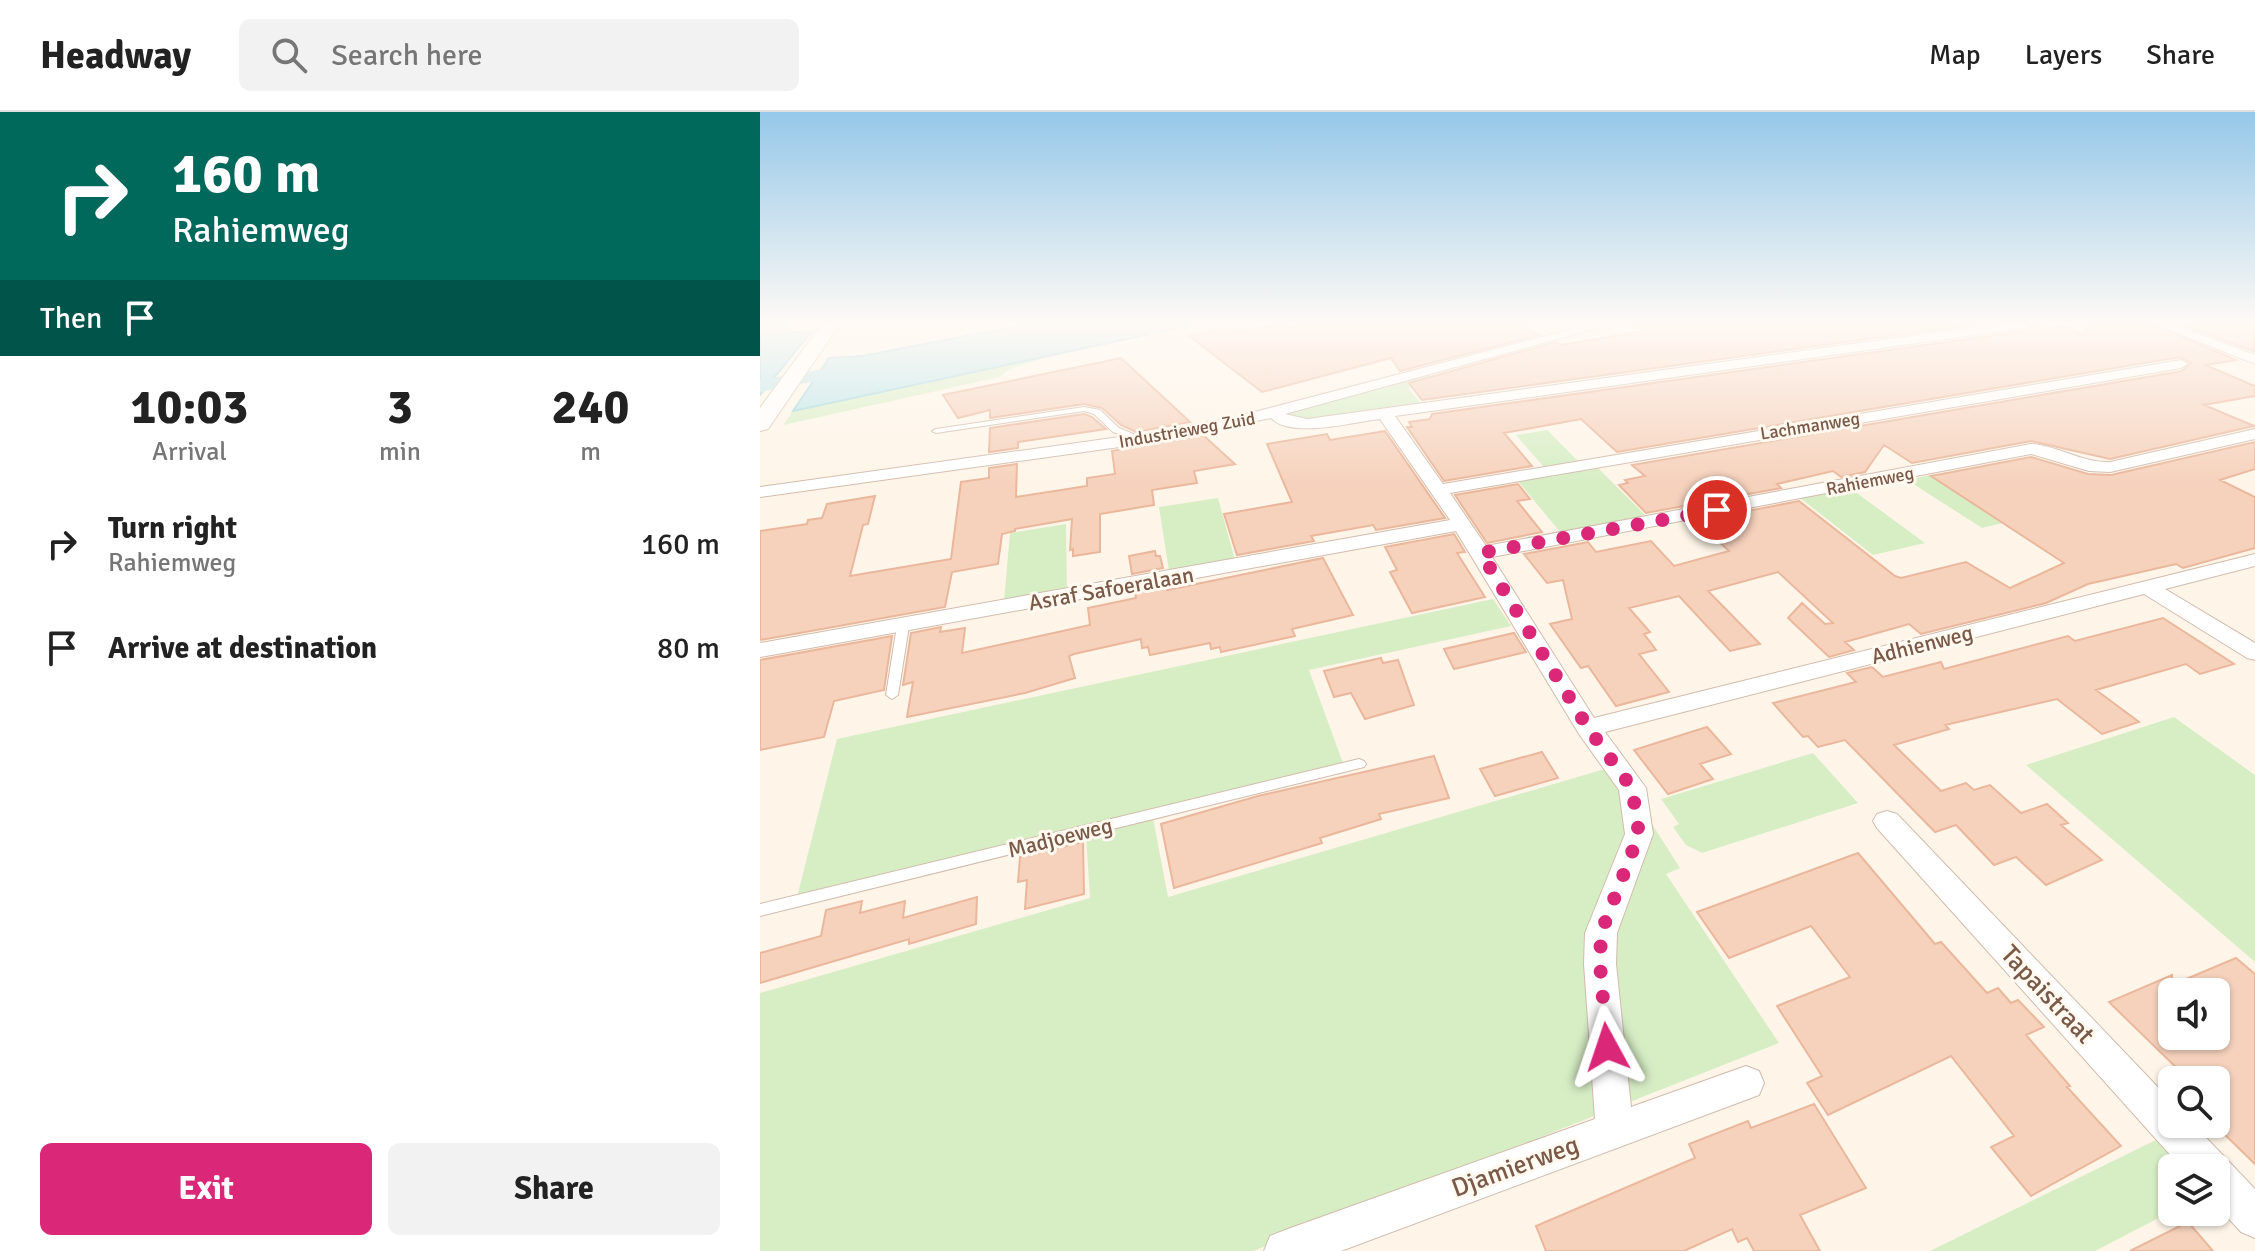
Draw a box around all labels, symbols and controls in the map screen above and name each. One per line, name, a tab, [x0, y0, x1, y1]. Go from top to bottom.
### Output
search box	[239, 19, 799, 91]
text: Headway	[40, 32, 191, 79]
icon: search	[267, 33, 311, 77]
text: Search here	[331, 37, 482, 74]
text: Map	[1929, 38, 1981, 72]
text: Layers	[2025, 38, 2102, 72]
text: Share	[2146, 38, 2215, 72]
text: 160 m	[172, 139, 320, 208]
icon: right	[40, 144, 144, 248]
text: Rahiemweg	[172, 208, 350, 253]
icon: arrive	[118, 296, 162, 340]
text: Then	[40, 300, 102, 337]
text: 10:03	[131, 378, 248, 437]
text: 3	[387, 378, 413, 437]
text: 240	[552, 378, 629, 437]
street label: Industrieweg Zuid	[1117, 407, 1257, 453]
street label: Lachmanweg	[1758, 407, 1862, 445]
text: Arrival	[152, 436, 227, 468]
text: min	[379, 436, 421, 468]
text: m	[580, 436, 601, 468]
street label: Rahiemweg	[1824, 462, 1916, 500]
pin	[1683, 476, 1751, 544]
icon: arrive	[1695, 488, 1739, 532]
text: Turn right	[108, 510, 237, 547]
icon: right	[40, 522, 84, 566]
text: 160 m	[641, 526, 720, 563]
text: Rahiemweg	[108, 547, 236, 579]
street label: Asraf Safoeralaan	[1026, 561, 1196, 616]
street label: Adhienweg	[1868, 619, 1976, 670]
icon: arrive	[40, 626, 84, 670]
text: Arrive at destination	[108, 630, 377, 667]
text: 80 m	[657, 630, 720, 667]
street label: Madjoeweg	[1005, 811, 1115, 864]
street label: Tapaistraat	[1994, 939, 2101, 1051]
map controls	[2158, 978, 2230, 1226]
button: sound	[2158, 978, 2230, 1050]
position arrow	[1565, 1005, 1649, 1089]
button: search	[2158, 1066, 2230, 1138]
street label: Djamierweg	[1447, 1129, 1583, 1205]
button: Exit	[40, 1143, 372, 1235]
button: Share	[388, 1143, 720, 1235]
button: layers	[2158, 1154, 2230, 1226]

